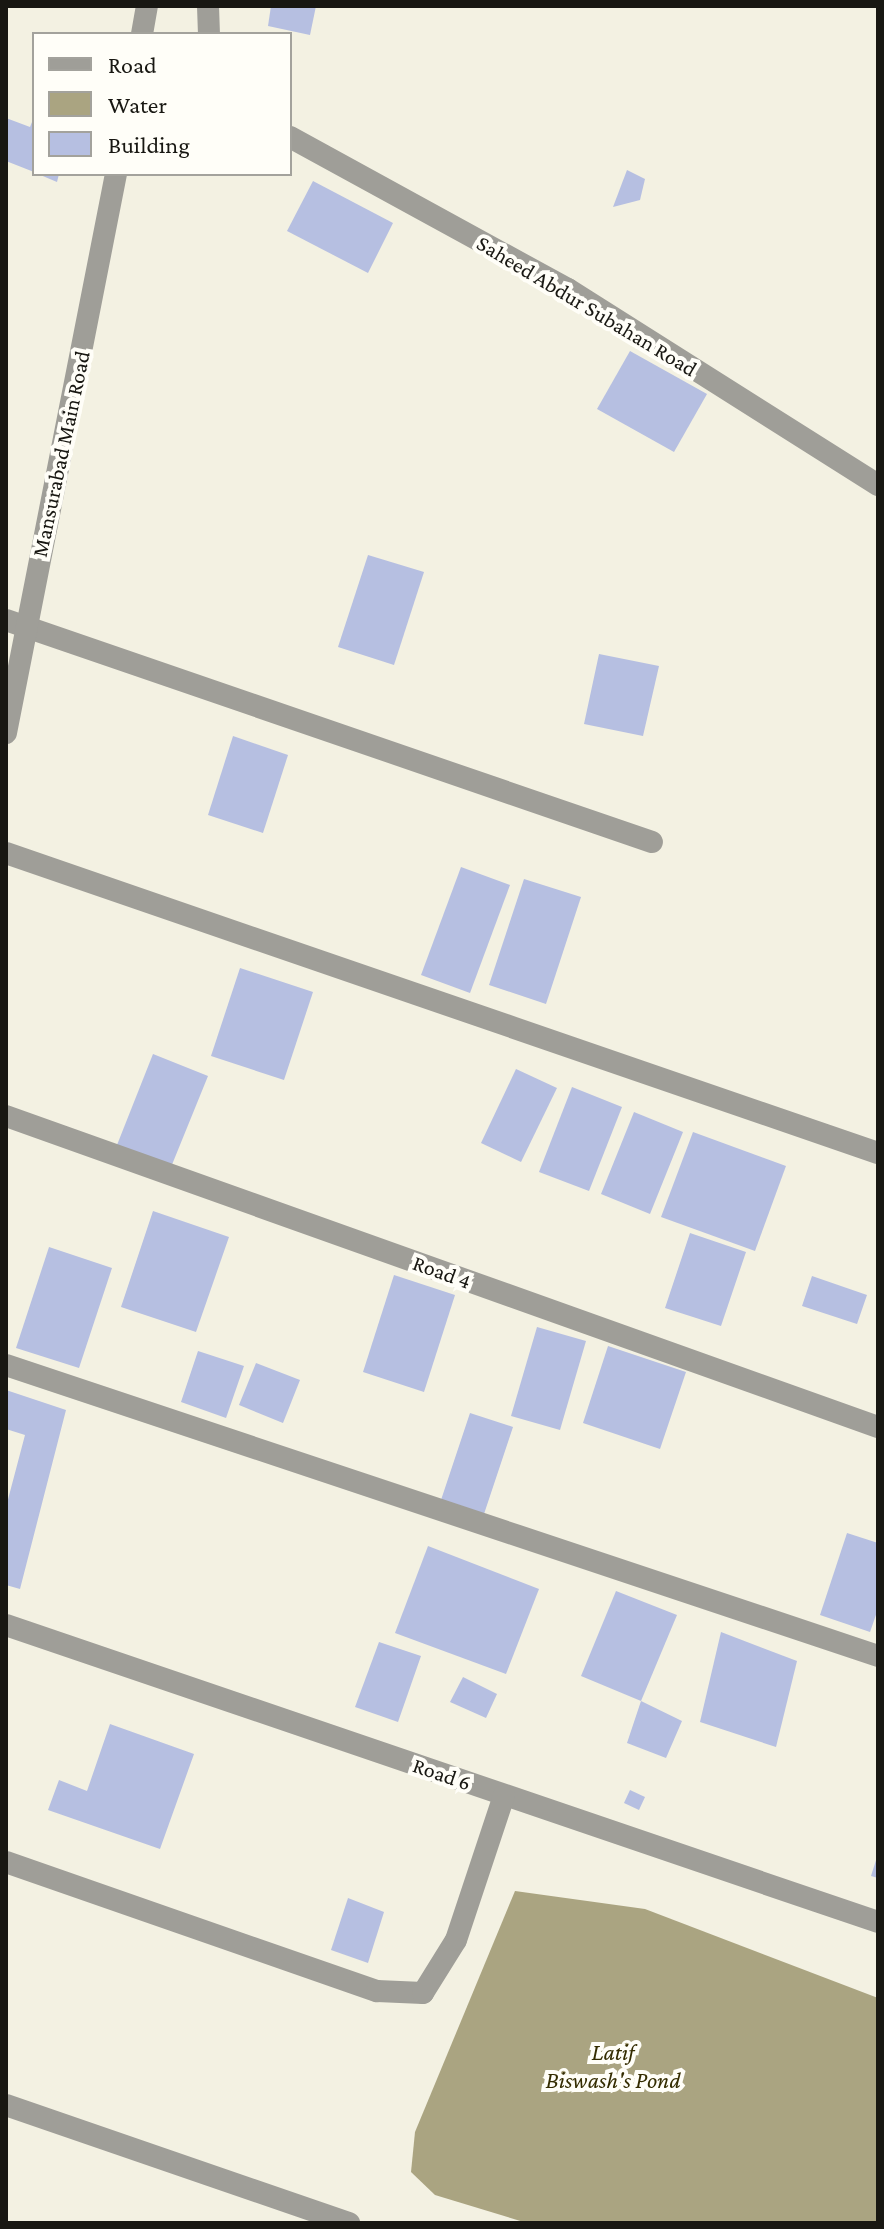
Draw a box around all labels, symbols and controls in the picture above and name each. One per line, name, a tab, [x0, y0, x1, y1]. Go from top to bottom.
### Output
legend	[32, 32, 292, 176]
text: Road	[108, 51, 157, 78]
text: Water	[108, 91, 167, 118]
text: Building	[108, 131, 190, 158]
street label: Saheed Abdur Subahan Road	[472, 230, 702, 382]
street label: Mansurabad Main Road	[26, 349, 96, 559]
street label: Road 4	[409, 1249, 475, 1295]
street label: Road 6	[409, 1752, 475, 1796]
water label: Latif Biswash's Pond	[545, 2038, 681, 2094]

